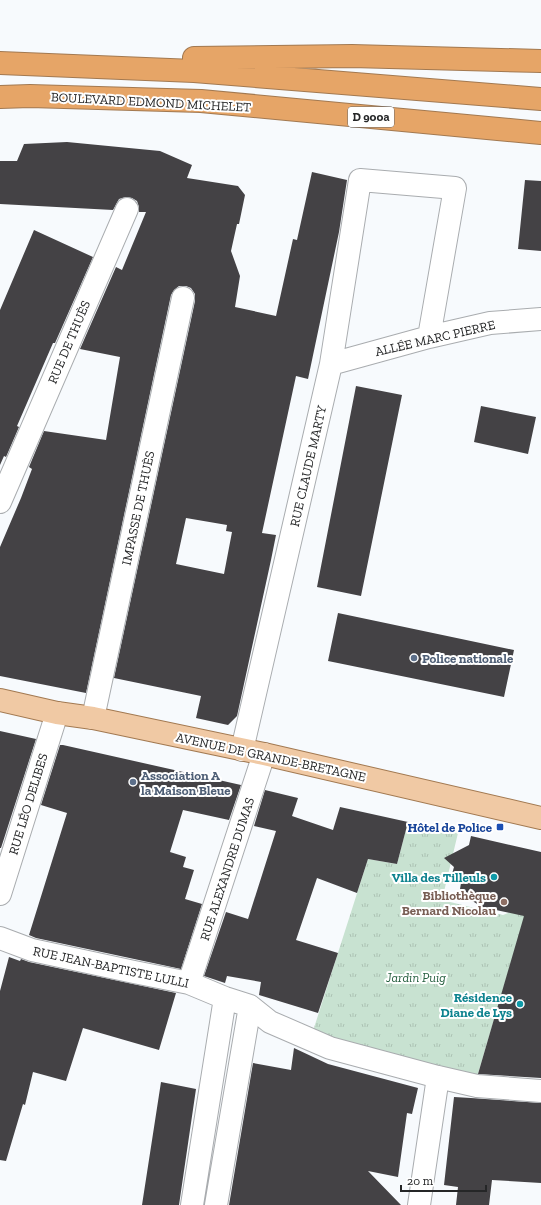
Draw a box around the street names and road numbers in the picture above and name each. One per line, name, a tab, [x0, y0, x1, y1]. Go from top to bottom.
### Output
street label: BOULEVARD EDMOND MICHELET	[50, 89, 252, 115]
road number: D 900a	[348, 107, 394, 127]
street label: RUE DE THUÈS	[45, 298, 93, 386]
street label: ALLÉE MARC PIERRE	[373, 317, 497, 359]
street label: RUE CLAUDE MARTY	[287, 404, 329, 528]
street label: IMPASSE DE THUÈS	[119, 449, 157, 567]
street label: AVENUE DE GRANDE-BRETAGNE	[175, 730, 368, 785]
street label: RUE LÉO DELIBES	[5, 751, 51, 857]
street label: RUE ALEXANDRE DUMAS	[197, 795, 257, 942]
street label: RUE JEAN-BAPTISTE LULLI	[32, 943, 190, 991]

